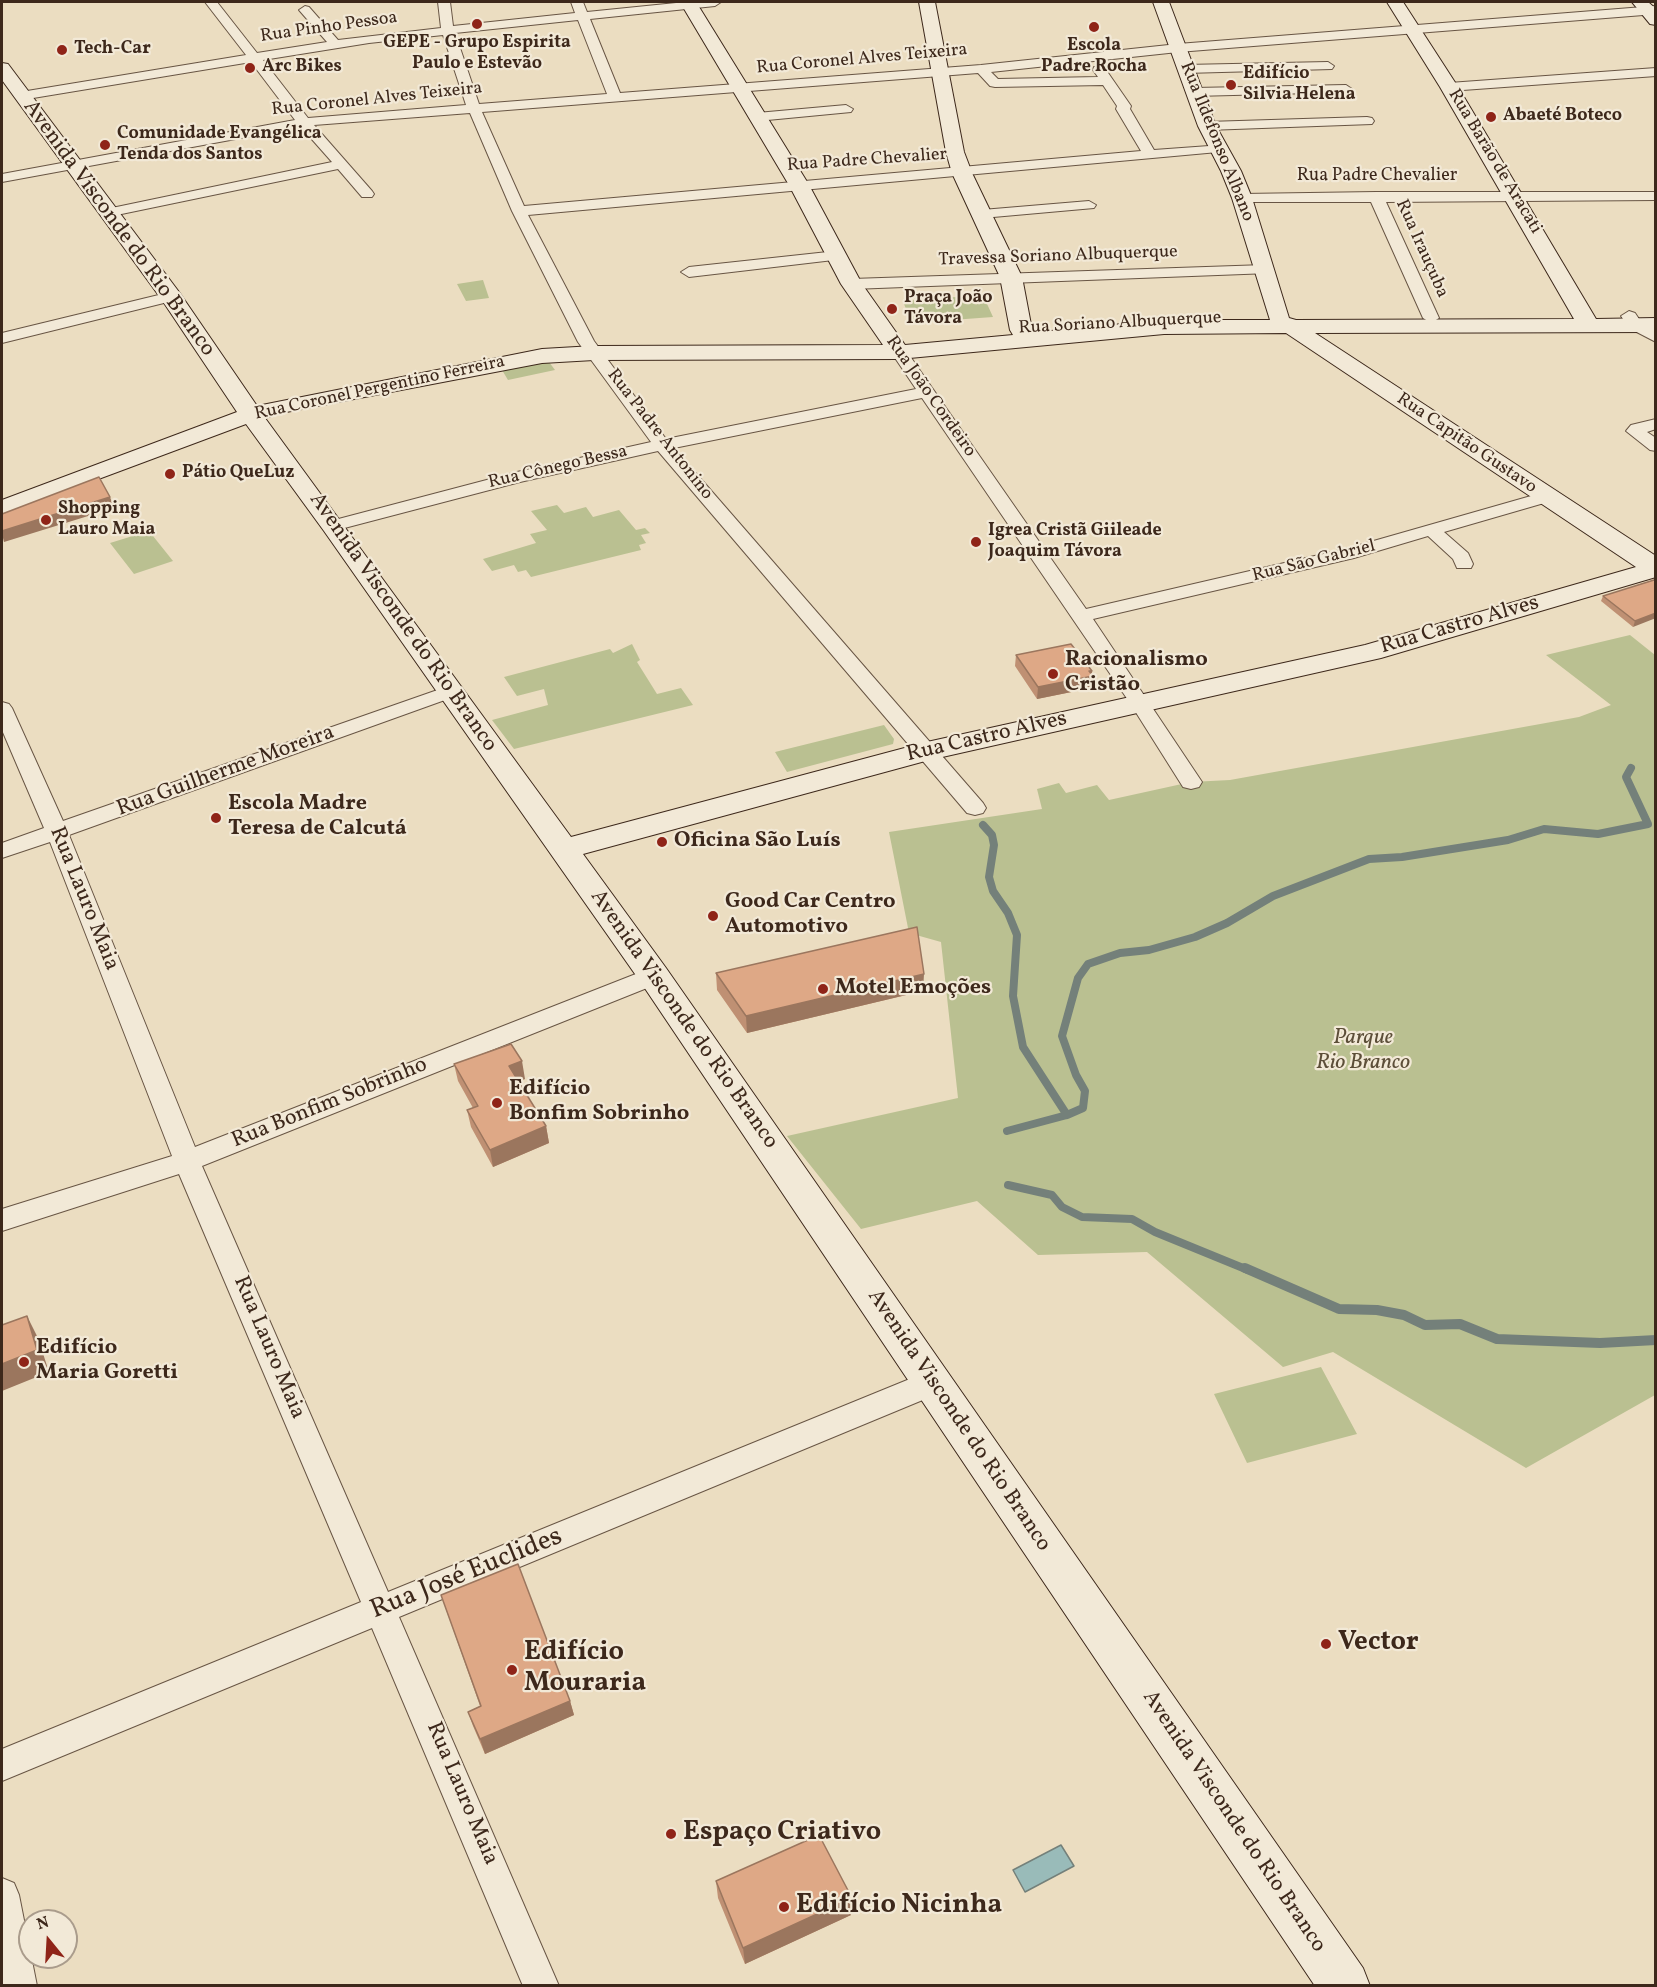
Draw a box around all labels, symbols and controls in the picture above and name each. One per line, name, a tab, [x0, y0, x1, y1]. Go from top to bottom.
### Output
street label: Rua Pinho Pessoa	[259, 8, 399, 48]
marker: GEPE - Grupo Espirita Paulo e Estevão	[470, 17, 484, 31]
marker: Escola Padre Rocha	[1087, 20, 1101, 34]
place label: GEPE - Grupo Espirita Paulo e Estevão	[383, 33, 571, 76]
place label: Escola Padre Rocha	[1041, 36, 1147, 78]
place label: Tech-Car	[74, 39, 151, 61]
street label: Rua Coronel Alves Teixeira	[756, 40, 968, 80]
marker: Tech-Car	[55, 43, 69, 57]
place label: Arc Bikes	[262, 57, 342, 79]
street label: Rua Ildefonso Albano	[1174, 59, 1258, 225]
marker: Arc Bikes	[243, 61, 257, 75]
place label: Edifício Silvia Helena	[1243, 64, 1356, 106]
street label: Rua Coronel Alves Teixeira	[271, 78, 483, 122]
marker: Edifício Silvia Helena	[1224, 78, 1238, 92]
street label: Rua Barão de Aracati	[1442, 86, 1546, 238]
street label: Avenida Visconde do Rio Branco	[16, 96, 220, 362]
place label: Abaeté Boteco	[1503, 106, 1622, 128]
marker: Abaeté Boteco	[1484, 110, 1498, 124]
place label: Comunidade Evangélica Tenda dos Santos	[117, 124, 322, 166]
marker: Comunidade Evangélica Tenda dos Santos	[98, 138, 112, 152]
street label: Rua Padre Chevalier	[786, 145, 948, 177]
street label: Rua Padre Chevalier	[1297, 166, 1457, 188]
street label: Rua Irauçuba	[1390, 197, 1452, 301]
street label: Travessa Soriano Albuquerque	[938, 242, 1178, 272]
place label: Praça João Távora	[904, 288, 993, 330]
marker: Praça João Távora	[885, 302, 899, 316]
street label: Rua Soriano Albuquerque	[1018, 308, 1222, 340]
street label: Rua João Cordeiro	[880, 332, 980, 462]
street label: Rua Coronel Pergentino Ferreira	[253, 352, 507, 426]
street label: Rua Padre Antonino	[601, 365, 717, 505]
street label: Rua Capitão Gustavo	[1392, 389, 1540, 499]
street label: Rua Cônego Bessa	[486, 441, 630, 495]
place label: Pátio QueLuz	[182, 463, 294, 485]
marker: Pátio QueLuz	[163, 467, 177, 481]
street label: Avenida Visconde do Rio Branco	[302, 488, 502, 758]
place label: Shopping Lauro Maia	[58, 499, 155, 542]
marker: Shopping Lauro Maia	[39, 513, 53, 527]
place label: Igrea Cristã Giileade Joaquim Távora	[988, 521, 1162, 564]
marker: Igrea Cristã Giileade Joaquim Távora	[969, 535, 983, 549]
street label: Rua São Gabriel	[1250, 536, 1378, 588]
street label: Rua Castro Alves	[1378, 591, 1542, 661]
place label: Racionalismo Cristão	[1065, 648, 1208, 700]
marker: Racionalismo Cristão	[1046, 667, 1060, 681]
street label: Rua Castro Alves	[904, 707, 1070, 769]
street label: Rua Guilherme Moreira	[114, 720, 338, 824]
place label: Escola Madre Teresa de Calcutá	[228, 792, 407, 843]
marker: Escola Madre Teresa de Calcutá	[209, 811, 223, 825]
street label: Rua Lauro Maia	[42, 823, 124, 975]
place label: Oficina São Luís	[674, 829, 841, 855]
marker: Oficina São Luís	[655, 835, 669, 849]
street label: Avenida Visconde do Rio Branco	[583, 885, 783, 1155]
place label: Good Car Centro Automotivo	[725, 890, 896, 942]
marker: Good Car Centro Automotivo	[706, 909, 720, 923]
place label: Motel Emoções	[835, 976, 991, 1002]
marker: Motel Emoções	[816, 982, 830, 996]
park label: Parque Rio Branco	[1316, 1026, 1410, 1078]
street label: Rua Bonfim Sobrinho	[228, 1053, 432, 1155]
place label: Edifício Bonfim Sobrinho	[509, 1077, 689, 1128]
marker: Edifício Bonfim Sobrinho	[490, 1096, 504, 1110]
street label: Rua Lauro Maia	[226, 1273, 310, 1423]
street label: Avenida Visconde do Rio Branco	[860, 1285, 1056, 1557]
place label: Edifício Maria Goretti	[36, 1336, 178, 1388]
marker: Edifício Maria Goretti	[17, 1355, 31, 1369]
street label: Rua José Euclides	[366, 1522, 568, 1628]
place label: Vector	[1338, 1628, 1419, 1660]
marker: Vector	[1319, 1637, 1333, 1651]
place label: Edifício Mouraria	[524, 1638, 646, 1701]
marker: Edifício Mouraria	[505, 1663, 519, 1677]
street label: Avenida Visconde do Rio Branco	[1135, 1686, 1331, 1958]
street label: Rua Lauro Maia	[419, 1719, 503, 1869]
place label: Espaço Criativo	[683, 1818, 881, 1850]
marker: Espaço Criativo	[664, 1827, 678, 1841]
place label: Edifício Nicinha	[796, 1891, 1002, 1923]
marker: Edifício Nicinha	[777, 1900, 791, 1914]
north arrow	[18, 1909, 78, 1969]
text: N	[34, 1912, 52, 1936]

